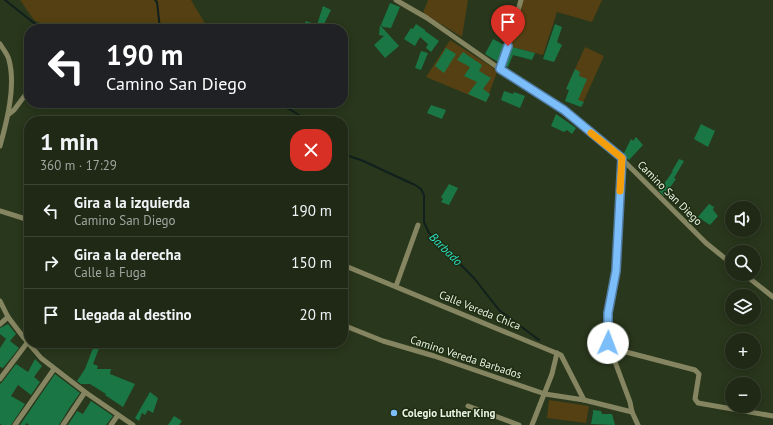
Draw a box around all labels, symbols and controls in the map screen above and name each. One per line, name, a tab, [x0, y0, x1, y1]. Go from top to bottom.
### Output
pin	[491, 5, 525, 46]
icon: arrive	[497, 11, 519, 33]
text: 190 m	[106, 36, 183, 73]
icon: left	[40, 40, 92, 92]
text: Camino San Diego	[106, 72, 247, 95]
text: 1 min	[40, 126, 99, 157]
button: close	[290, 129, 332, 171]
text: 360 m · 17:29	[40, 157, 117, 174]
street label: Camino San Diego	[635, 158, 705, 228]
text: Gira a la izquierda	[74, 193, 190, 212]
icon: left	[40, 200, 62, 222]
text: 190 m	[291, 201, 332, 220]
map controls	[725, 201, 761, 413]
button: sound	[725, 201, 761, 237]
text: Camino San Diego	[74, 212, 176, 229]
water label: Barbado	[426, 229, 466, 269]
text: Gira a la derecha	[74, 245, 181, 264]
button: search	[725, 245, 761, 281]
icon: right	[40, 252, 62, 274]
text: 150 m	[291, 253, 332, 272]
text: Calle la Fuga	[74, 264, 146, 281]
street label: Calle Vereda Chica	[437, 287, 523, 333]
button: layers	[725, 289, 761, 325]
icon: arrive	[40, 304, 62, 326]
text: Llegada al destino	[74, 305, 192, 324]
text: 20 m	[299, 305, 332, 324]
position arrow	[587, 322, 629, 364]
street label: Camino Vereda Barbados	[409, 332, 524, 382]
button: +	[725, 333, 761, 369]
button: −	[725, 377, 761, 413]
place label: Colegio Luther King	[402, 406, 495, 420]
marker: Colegio Luther King	[389, 408, 399, 418]

